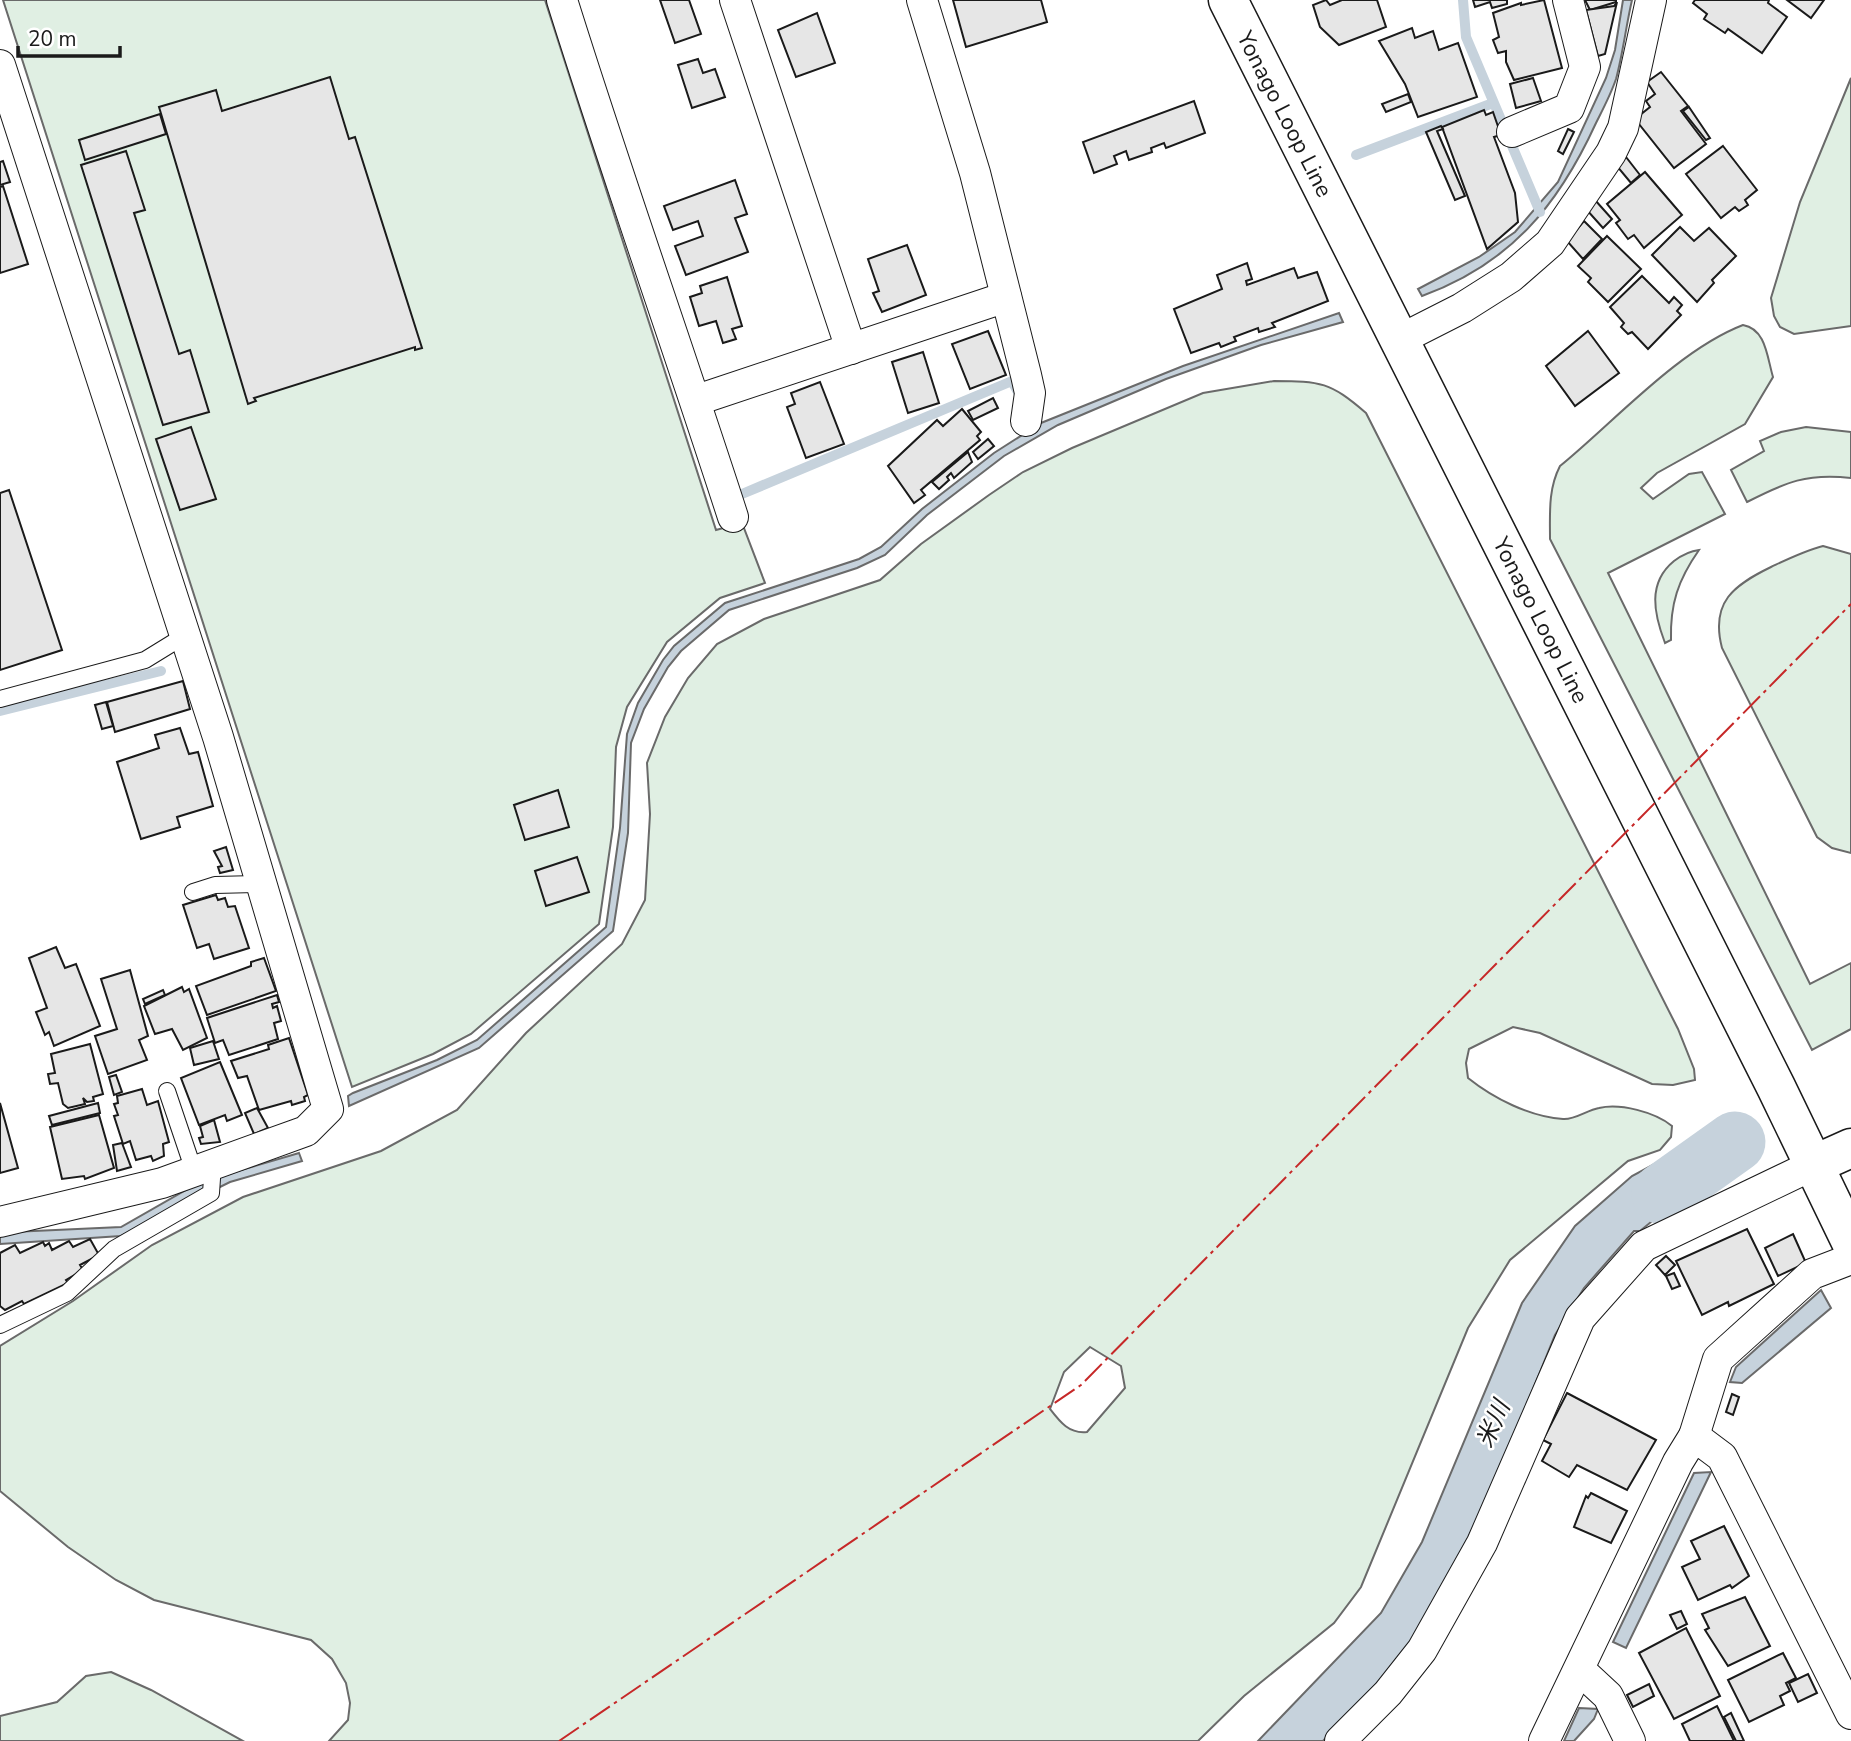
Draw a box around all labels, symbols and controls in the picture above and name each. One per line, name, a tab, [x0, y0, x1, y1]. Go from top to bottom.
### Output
scale bar	[18, 14, 119, 58]
text: 20 m	[28, 25, 77, 53]
street label: Yonago Loop Line	[1229, 25, 1340, 203]
street label: Yonago Loop Line	[1485, 531, 1596, 709]
water label: 米川	[1469, 1393, 1519, 1452]

